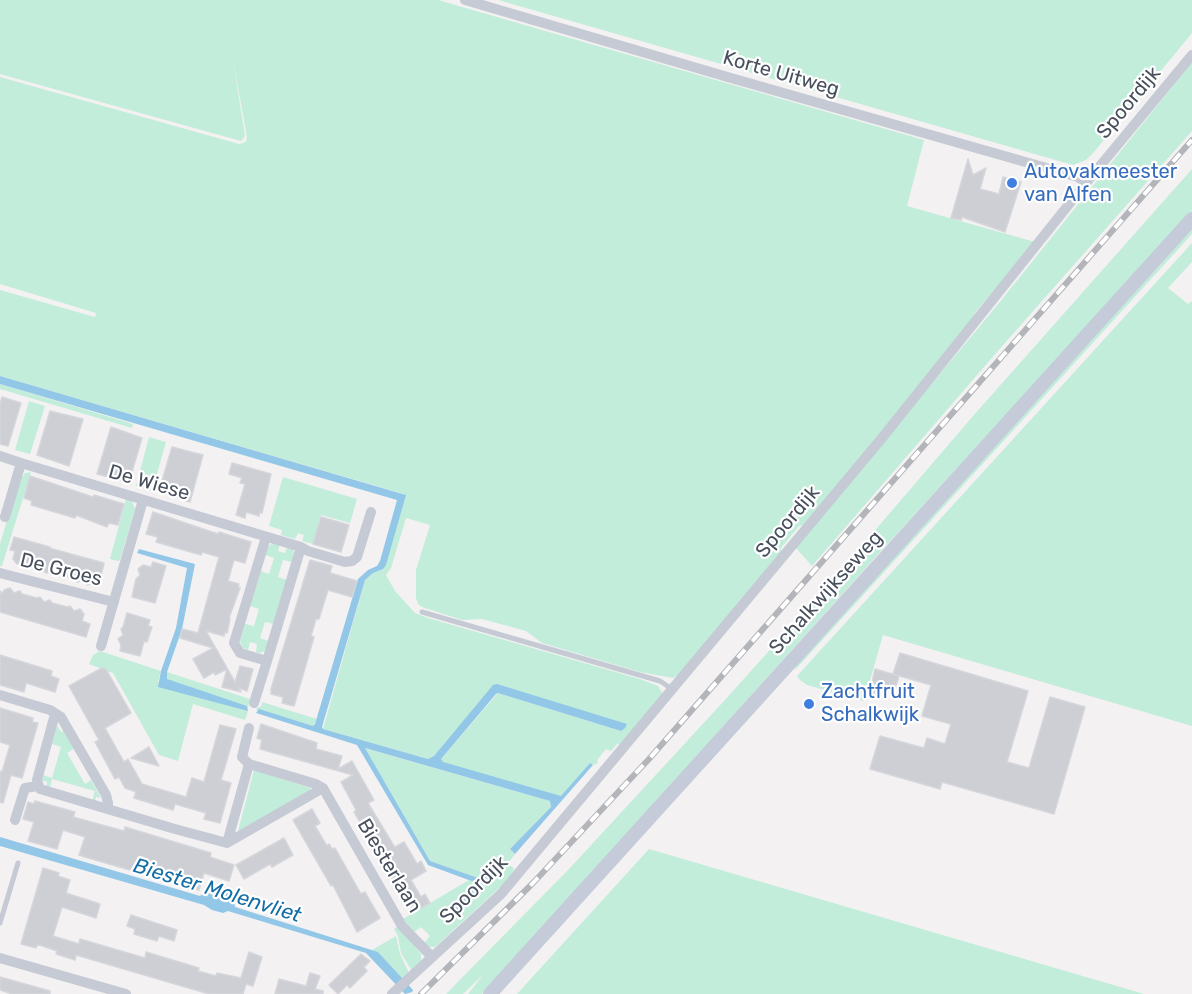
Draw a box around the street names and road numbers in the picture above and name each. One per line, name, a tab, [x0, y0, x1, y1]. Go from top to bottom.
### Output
street label: Korte Uitweg	[720, 46, 842, 102]
street label: Spoordijk	[1092, 62, 1166, 144]
street label: De Wiese	[106, 460, 192, 506]
street label: Spoordijk	[751, 481, 825, 563]
street label: Schalkwijkseweg	[764, 526, 888, 660]
street label: De Groes	[17, 548, 105, 592]
street label: Biesterlaan	[352, 815, 426, 917]
street label: Spoordijk	[435, 851, 513, 929]

